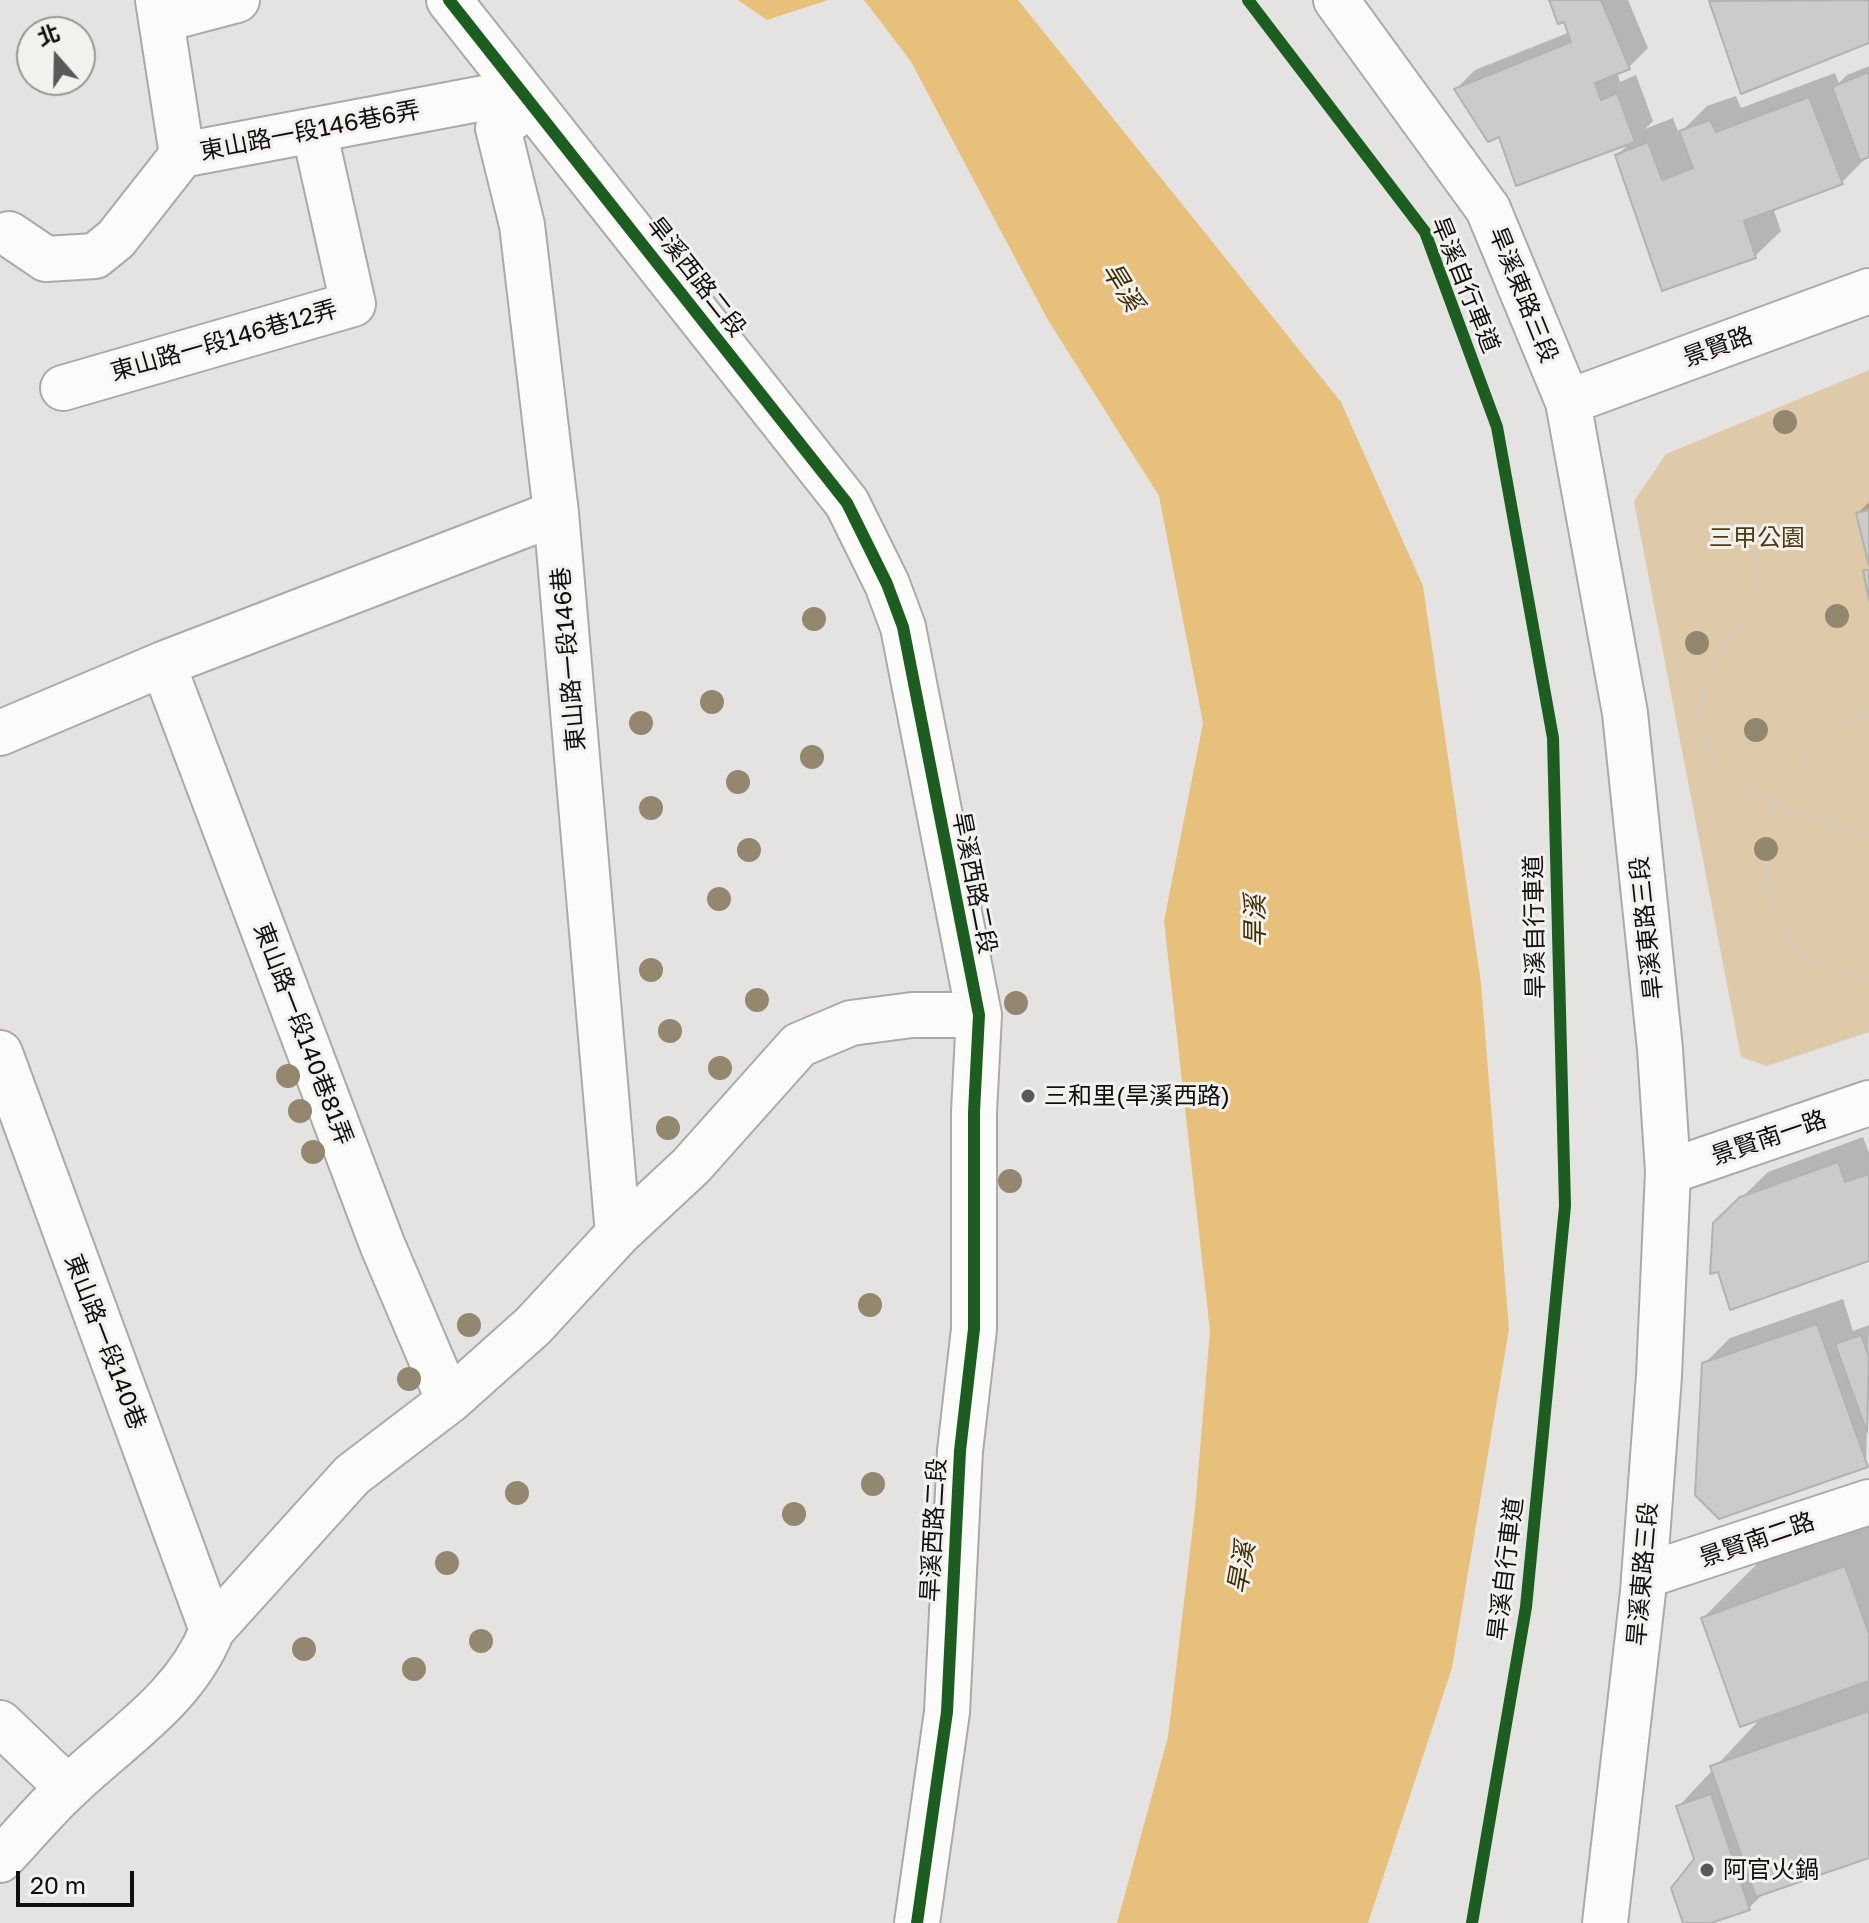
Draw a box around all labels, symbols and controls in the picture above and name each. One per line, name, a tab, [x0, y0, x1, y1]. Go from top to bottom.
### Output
north arrow	[16, 16, 96, 96]
text: 北	[33, 18, 63, 51]
street label: 東山路一段146巷6弄	[198, 96, 422, 166]
street label: 旱溪西路二段	[640, 211, 752, 343]
street label: 旱溪自行車道	[1425, 213, 1505, 357]
street label: 旱溪東路三段	[1483, 223, 1563, 367]
water label: 旱溪	[1095, 257, 1149, 317]
street label: 東山路一段146巷12弄	[107, 295, 341, 387]
street label: 景賢路	[1679, 321, 1757, 373]
park label: 三甲公園	[1709, 524, 1805, 552]
street label: 東山路一段146巷	[547, 566, 591, 752]
street label: 旱溪西路二段	[946, 810, 1002, 956]
street label: 旱溪自行車道	[1519, 855, 1551, 999]
street label: 旱溪東路三段	[1625, 855, 1669, 1001]
water label: 旱溪	[1240, 895, 1272, 947]
street label: 東山路一段140巷81弄	[247, 919, 359, 1149]
place label: 三和里(旱溪西路)	[1044, 1082, 1230, 1110]
marker: 三和里(旱溪西路)	[1019, 1087, 1037, 1105]
street label: 景賢南一路	[1708, 1105, 1830, 1171]
street label: 東山路一段140巷	[58, 1250, 152, 1434]
street label: 旱溪西路二段	[916, 1457, 952, 1603]
street label: 旱溪自行車道	[1483, 1496, 1529, 1642]
street label: 旱溪東路三段	[1622, 1501, 1664, 1647]
street label: 景賢南二路	[1696, 1507, 1818, 1573]
water label: 旱溪	[1222, 1540, 1262, 1596]
scale bar	[20, 1855, 138, 1905]
place label: 阿官火鍋	[1723, 1856, 1819, 1884]
marker: 阿官火鍋	[1698, 1861, 1716, 1879]
text: 20 m	[30, 1870, 86, 1899]

